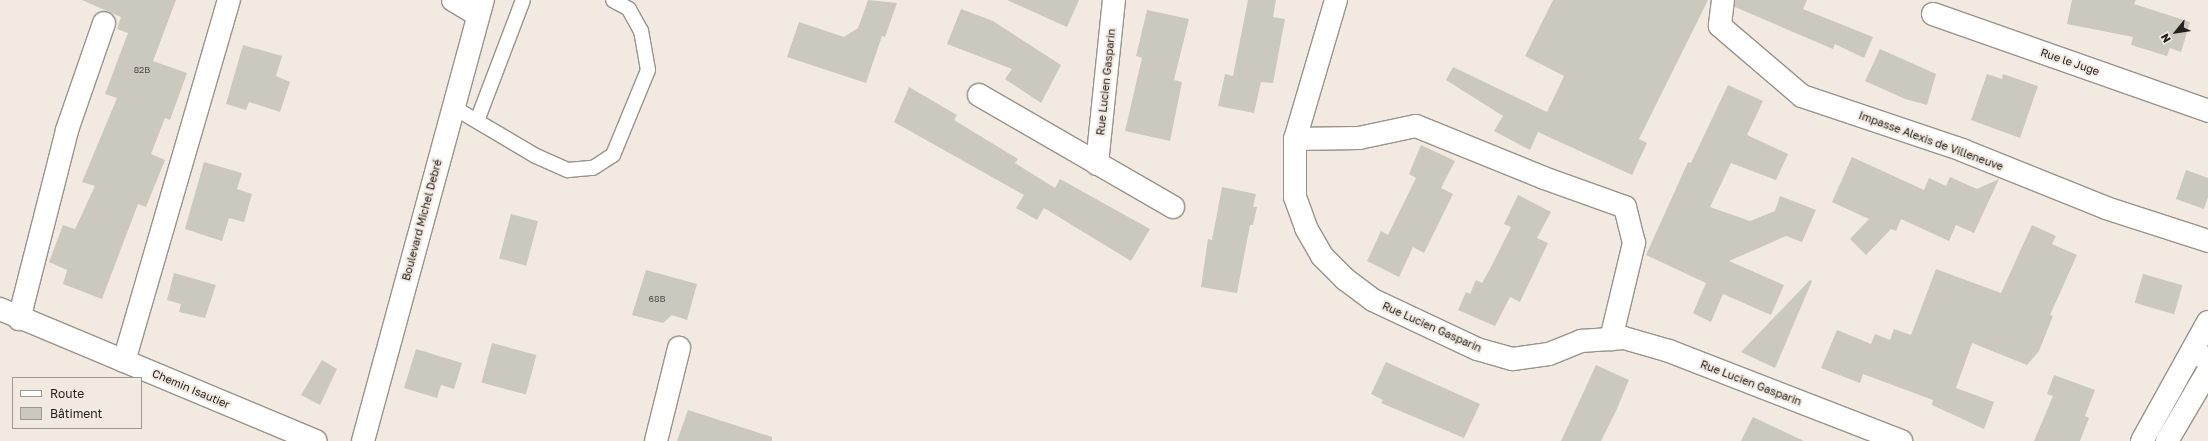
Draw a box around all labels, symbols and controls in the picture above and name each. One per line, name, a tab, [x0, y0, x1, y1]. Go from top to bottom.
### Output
north arrow	[2156, 12, 2196, 52]
street label: Rue Lucien Gasparin	[1094, 28, 1118, 136]
text: N	[2157, 31, 2173, 45]
street label: Rue le Juge	[2039, 46, 2101, 78]
house number: 82B	[134, 65, 150, 75]
street label: Impasse Alexis de Villeneuve	[1857, 109, 2005, 173]
street label: Boulevard Michel Debré	[399, 158, 445, 282]
house number: 68B	[649, 294, 665, 304]
street label: Rue Lucien Gasparin	[1380, 299, 1484, 355]
street label: Rue Lucien Gasparin	[1699, 358, 1803, 408]
street label: Chemin Isautier	[150, 367, 232, 411]
legend	[12, 377, 142, 429]
text: Route	[50, 386, 84, 401]
text: Bâtiment	[50, 406, 102, 421]

